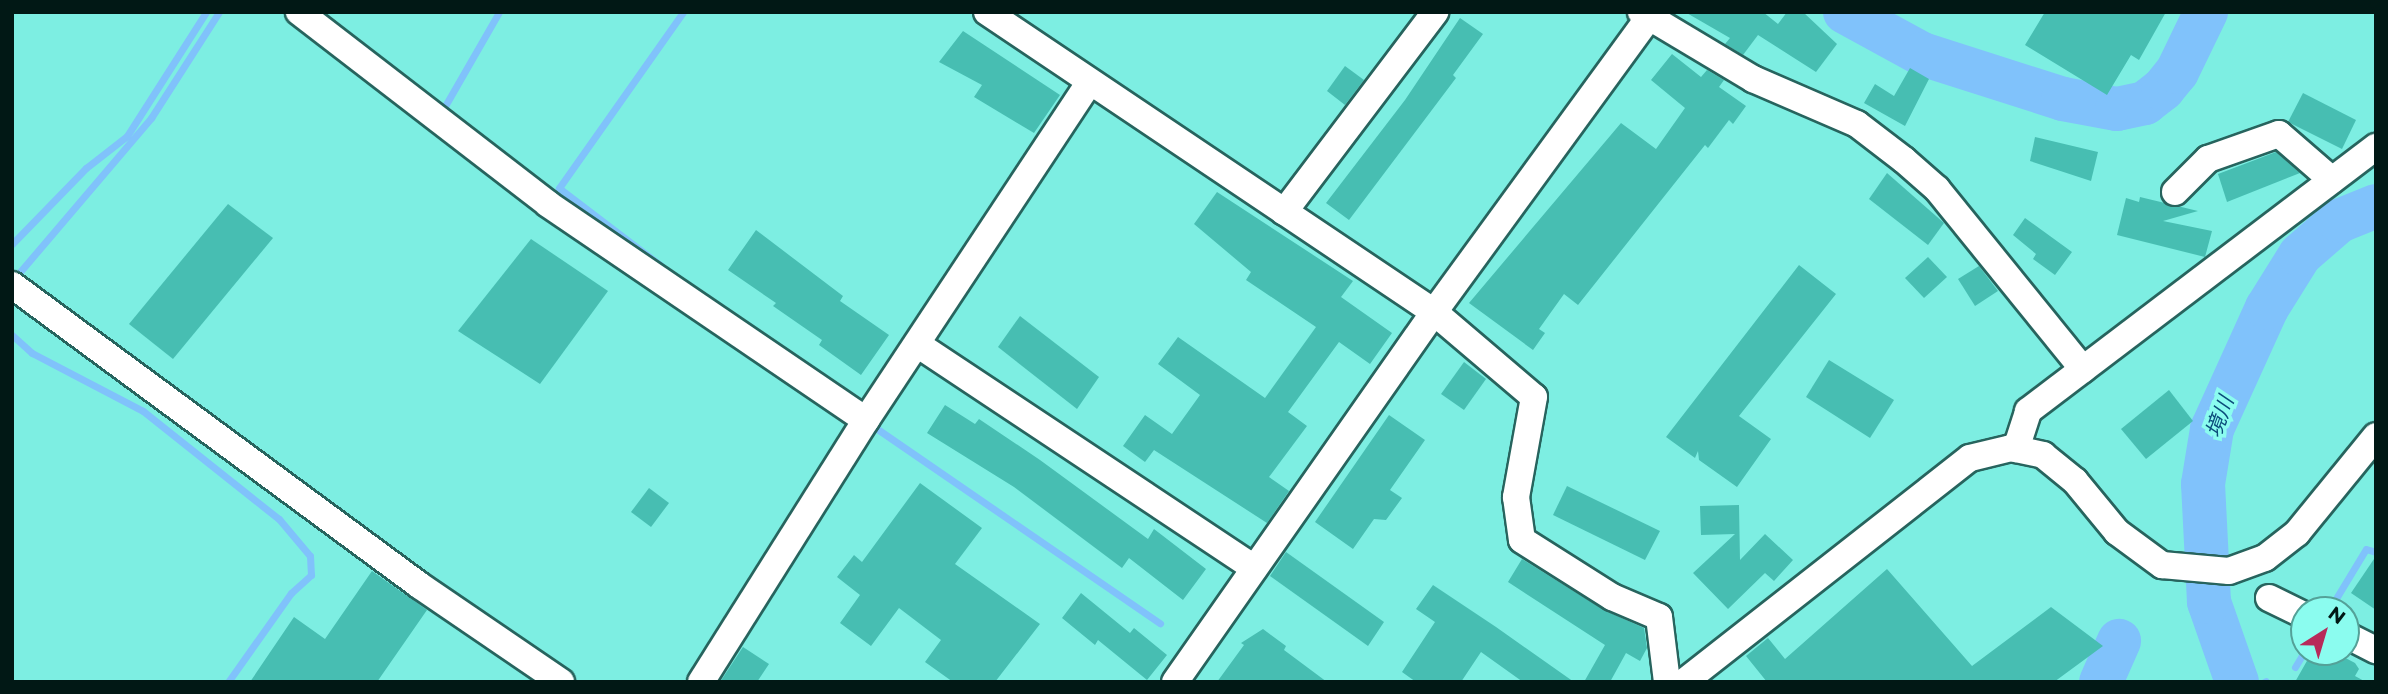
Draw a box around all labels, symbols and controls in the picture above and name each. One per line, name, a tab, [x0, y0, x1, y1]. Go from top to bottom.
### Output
water label: 境川	[2201, 393, 2239, 441]
north arrow	[2290, 596, 2360, 666]
text: N	[2324, 602, 2350, 629]

